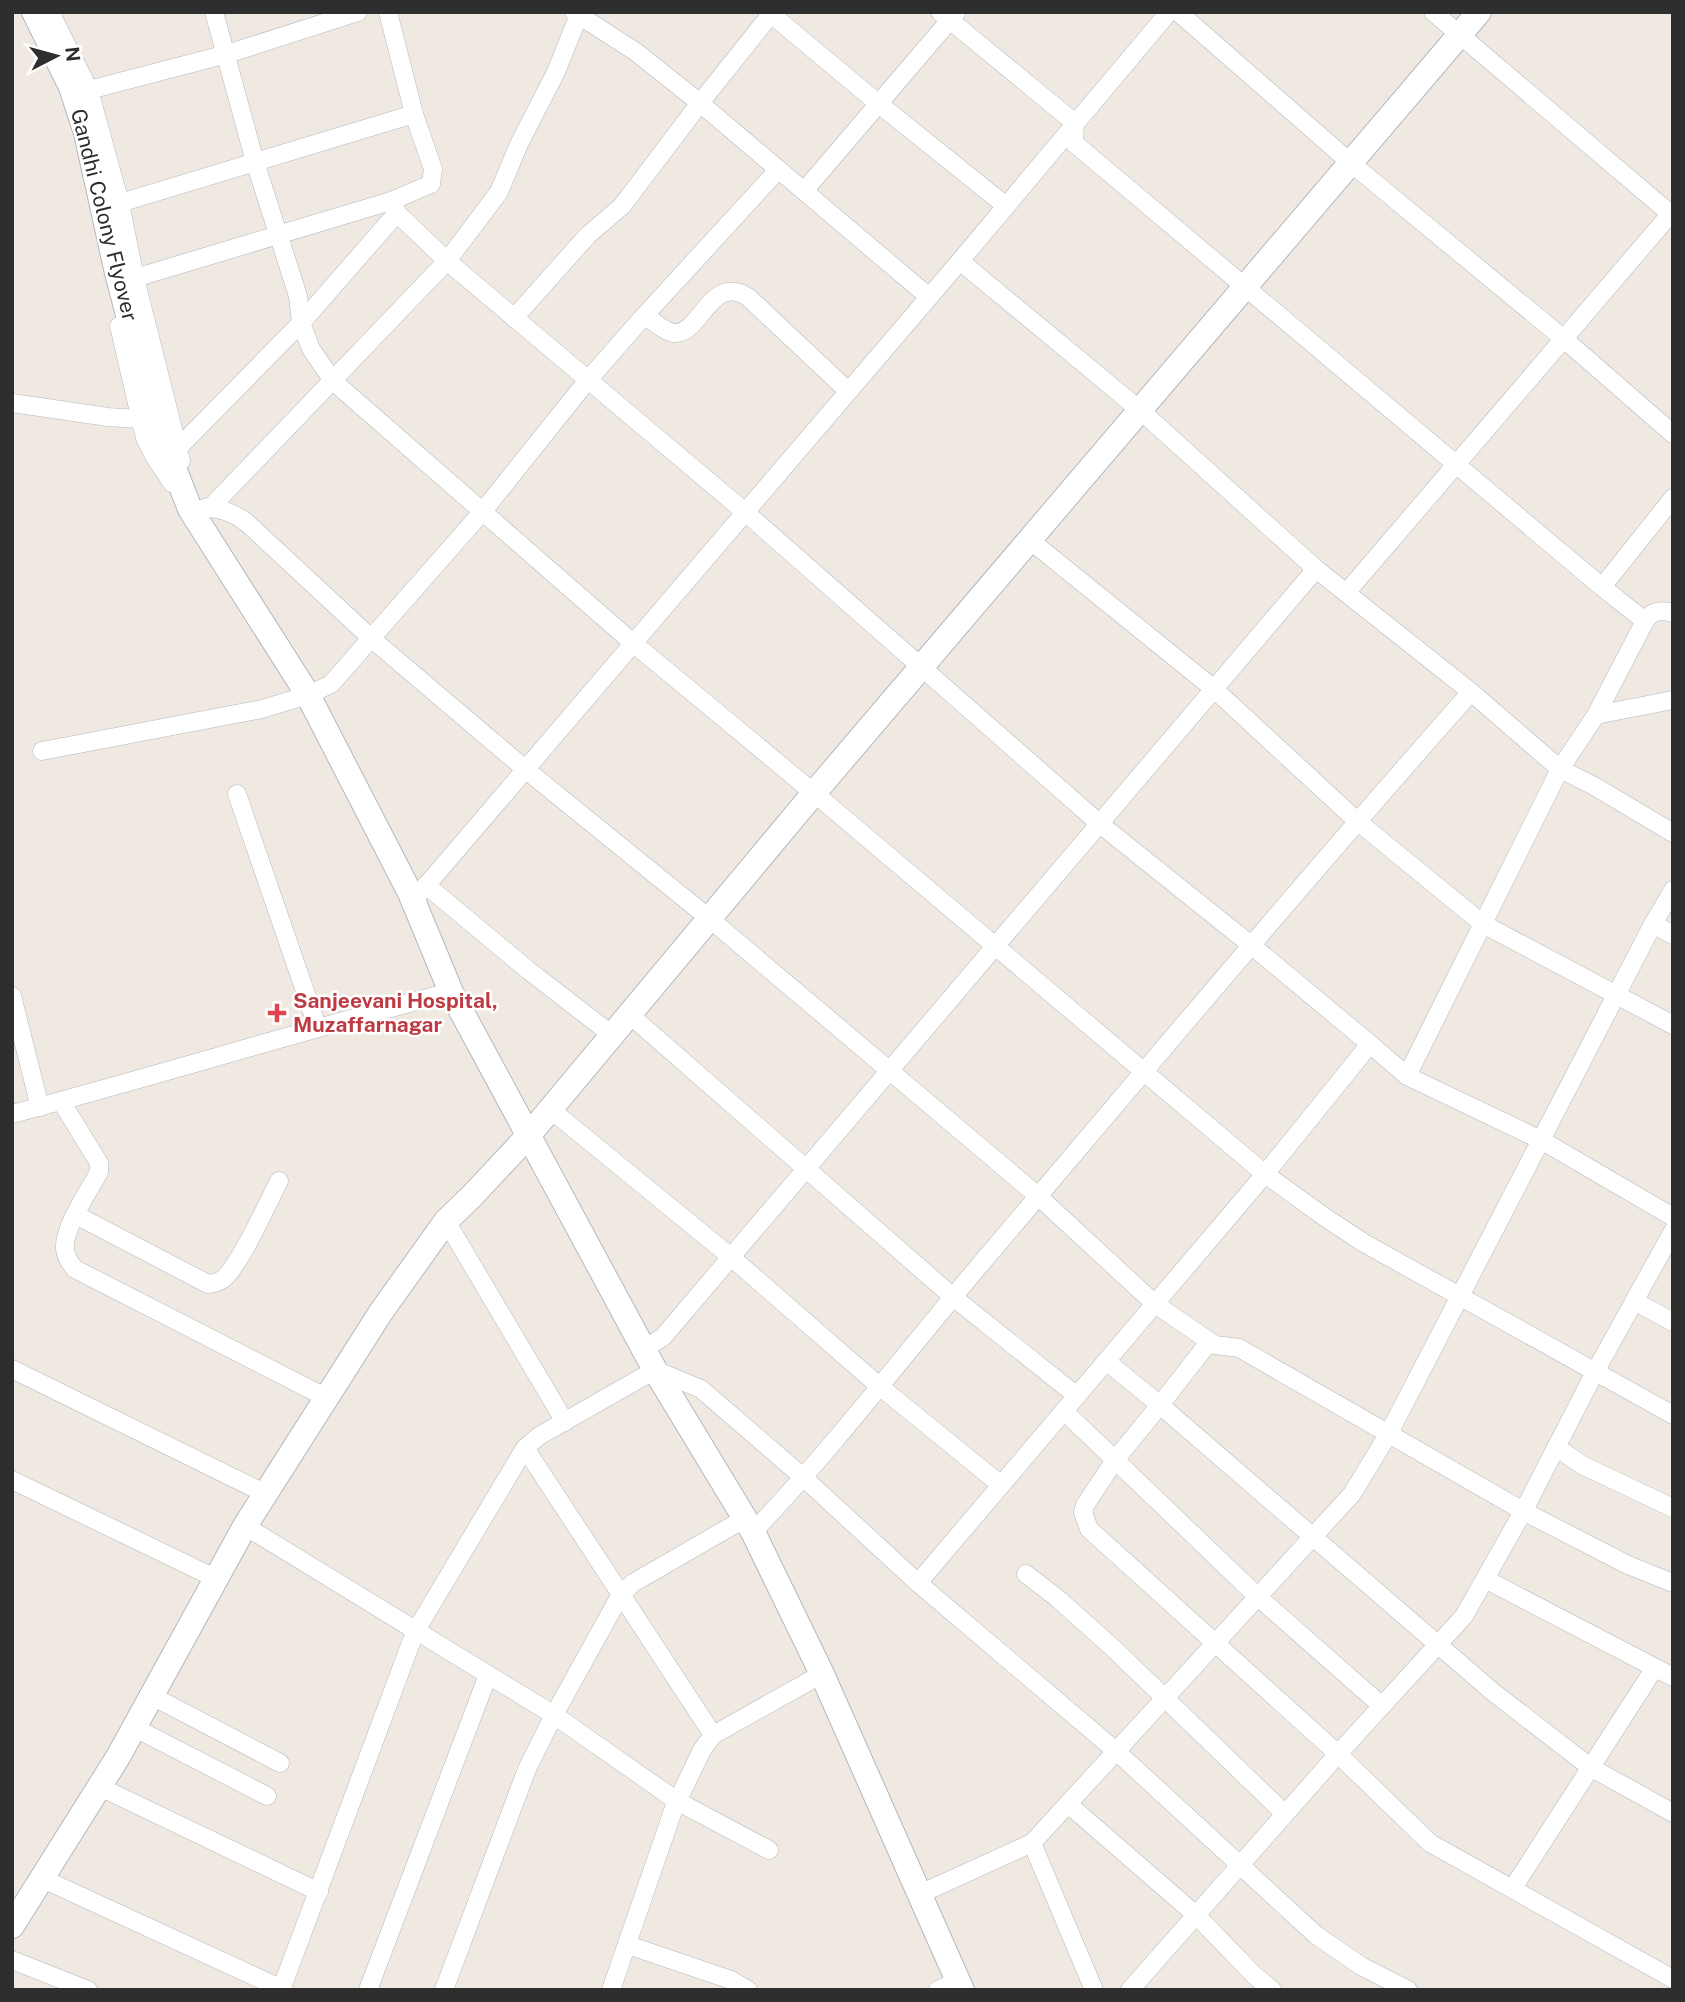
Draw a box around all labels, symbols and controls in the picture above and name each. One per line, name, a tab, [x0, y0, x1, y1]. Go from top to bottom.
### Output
north arrow	[21, 21, 91, 91]
text: N	[61, 46, 85, 63]
street label: Gandhi Colony Flyover	[66, 106, 143, 324]
place label: Sanjeevani Hospital, Muzaffarnagar	[293, 988, 498, 1037]
marker: Sanjeevani Hospital, Muzaffarnagar	[267, 1003, 287, 1023]

